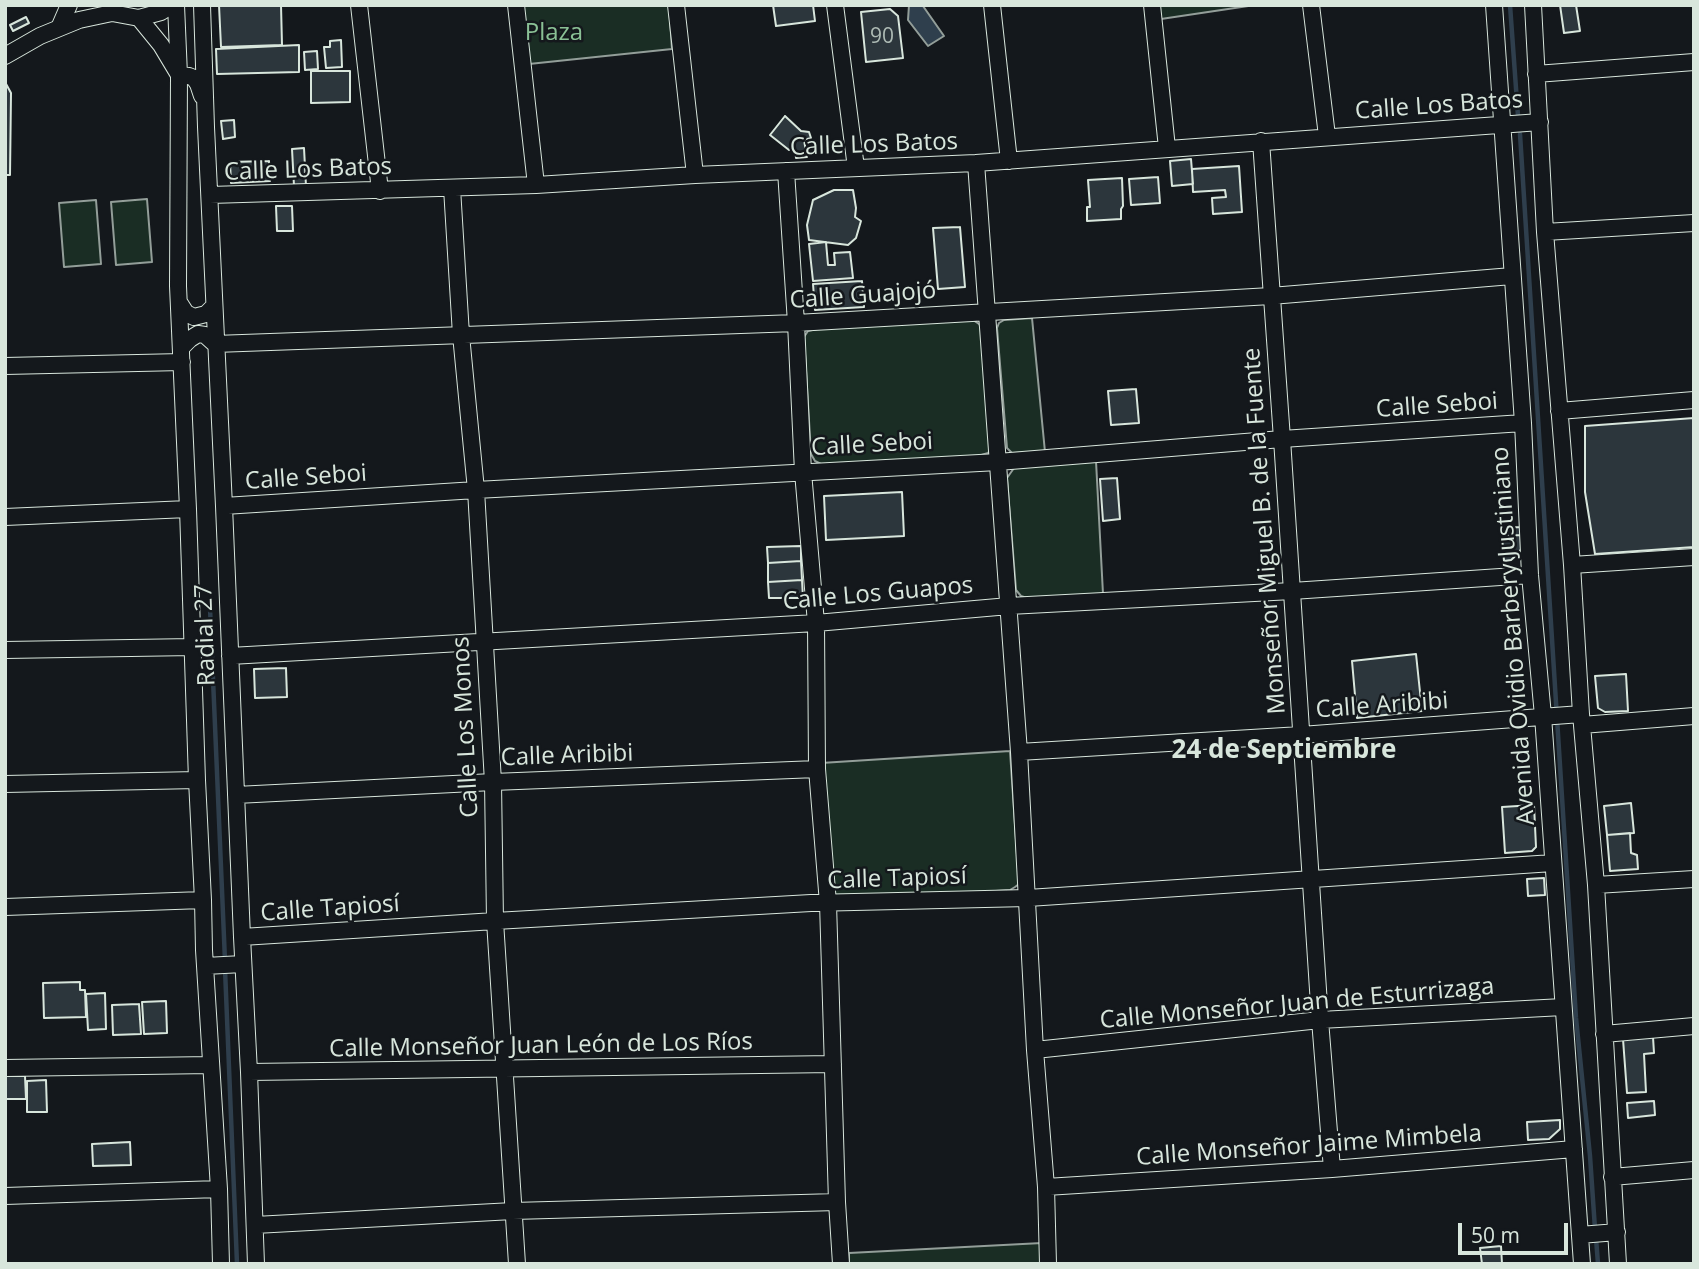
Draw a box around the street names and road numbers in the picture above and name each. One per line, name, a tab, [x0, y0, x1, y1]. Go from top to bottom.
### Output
street label: Calle Los Batos	[1354, 86, 1524, 126]
street label: Calle Los Batos	[789, 128, 959, 162]
street label: Calle Los Batos	[223, 153, 393, 187]
street label: Calle Guajojó	[789, 277, 937, 315]
street label: Monseñor Miguel B. de la Fuente	[1238, 347, 1292, 715]
street label: Calle Seboi	[1375, 387, 1499, 425]
street label: Calle Seboi	[810, 427, 934, 463]
street label: Avenida Ovidio Barbery Justiniano	[1486, 446, 1542, 826]
street label: Calle Seboi	[244, 459, 368, 497]
street label: Calle Los Guapos	[782, 571, 974, 617]
street label: Radial 27	[190, 584, 222, 686]
street label: Calle Los Monos	[447, 636, 485, 818]
street label: Calle Aribibi	[1315, 687, 1449, 725]
street label: Calle Aribibi	[500, 739, 634, 773]
street label: Calle Tapiosí	[827, 862, 967, 896]
street label: Calle Tapiosí	[259, 890, 401, 928]
street label: Calle Monseñor Juan de Esturrizaga	[1099, 972, 1495, 1036]
street label: Calle Monseñor Juan León de Los Ríos	[329, 1028, 753, 1064]
street label: Calle Monseñor Jaime Mimbela	[1135, 1120, 1483, 1172]

